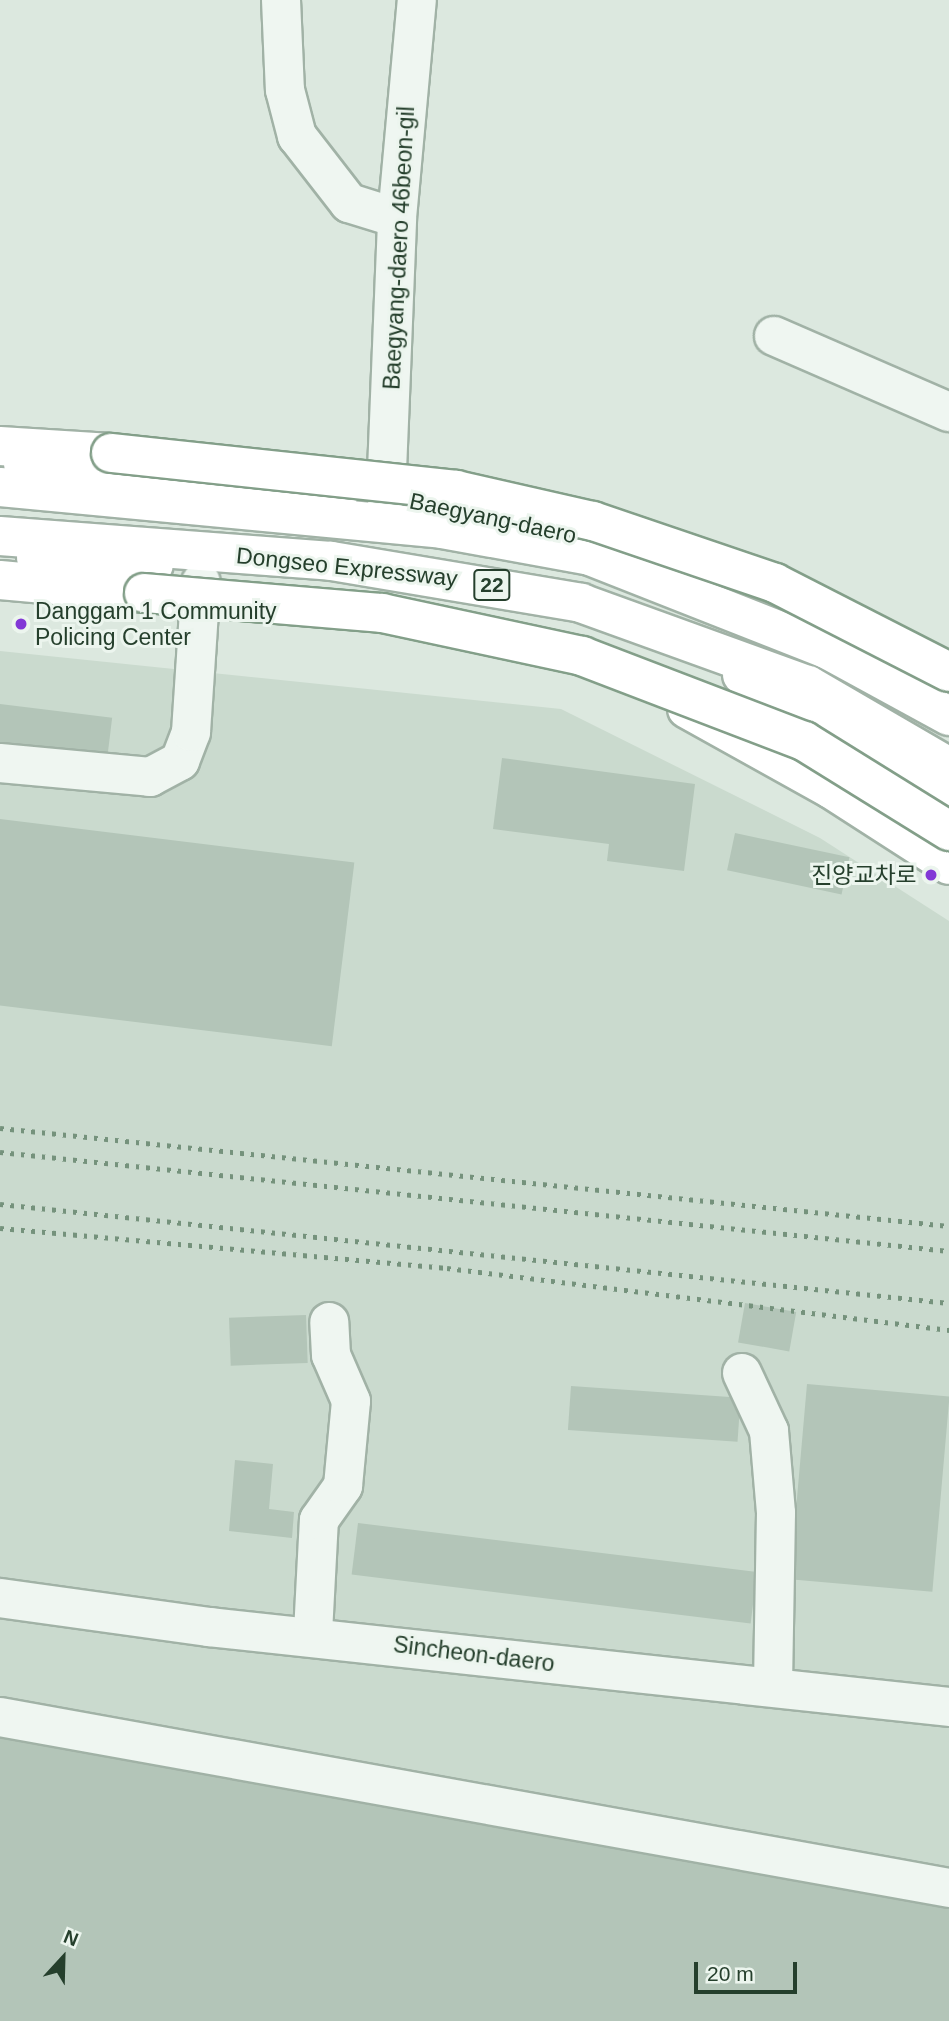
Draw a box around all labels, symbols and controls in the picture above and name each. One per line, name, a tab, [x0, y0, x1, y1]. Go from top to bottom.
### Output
street label: Baegyang-daero 46beon-gil	[378, 106, 420, 390]
street label: Baegyang-daero	[407, 487, 579, 549]
street label: Dongseo Expressway	[235, 542, 459, 592]
road number: 22	[473, 568, 511, 602]
place label: Danggam 1 Community Policing Center	[35, 597, 277, 651]
marker: Danggam 1 Community Policing Center	[13, 616, 29, 632]
place label: 진양교차로	[811, 861, 917, 889]
marker: 진양교차로	[923, 867, 939, 883]
street label: Sincheon-daero	[392, 1630, 556, 1678]
north arrow	[28, 1923, 98, 1993]
text: N	[61, 1926, 81, 1950]
scale bar	[697, 1948, 800, 1992]
text: 20 m	[707, 1962, 754, 1985]

